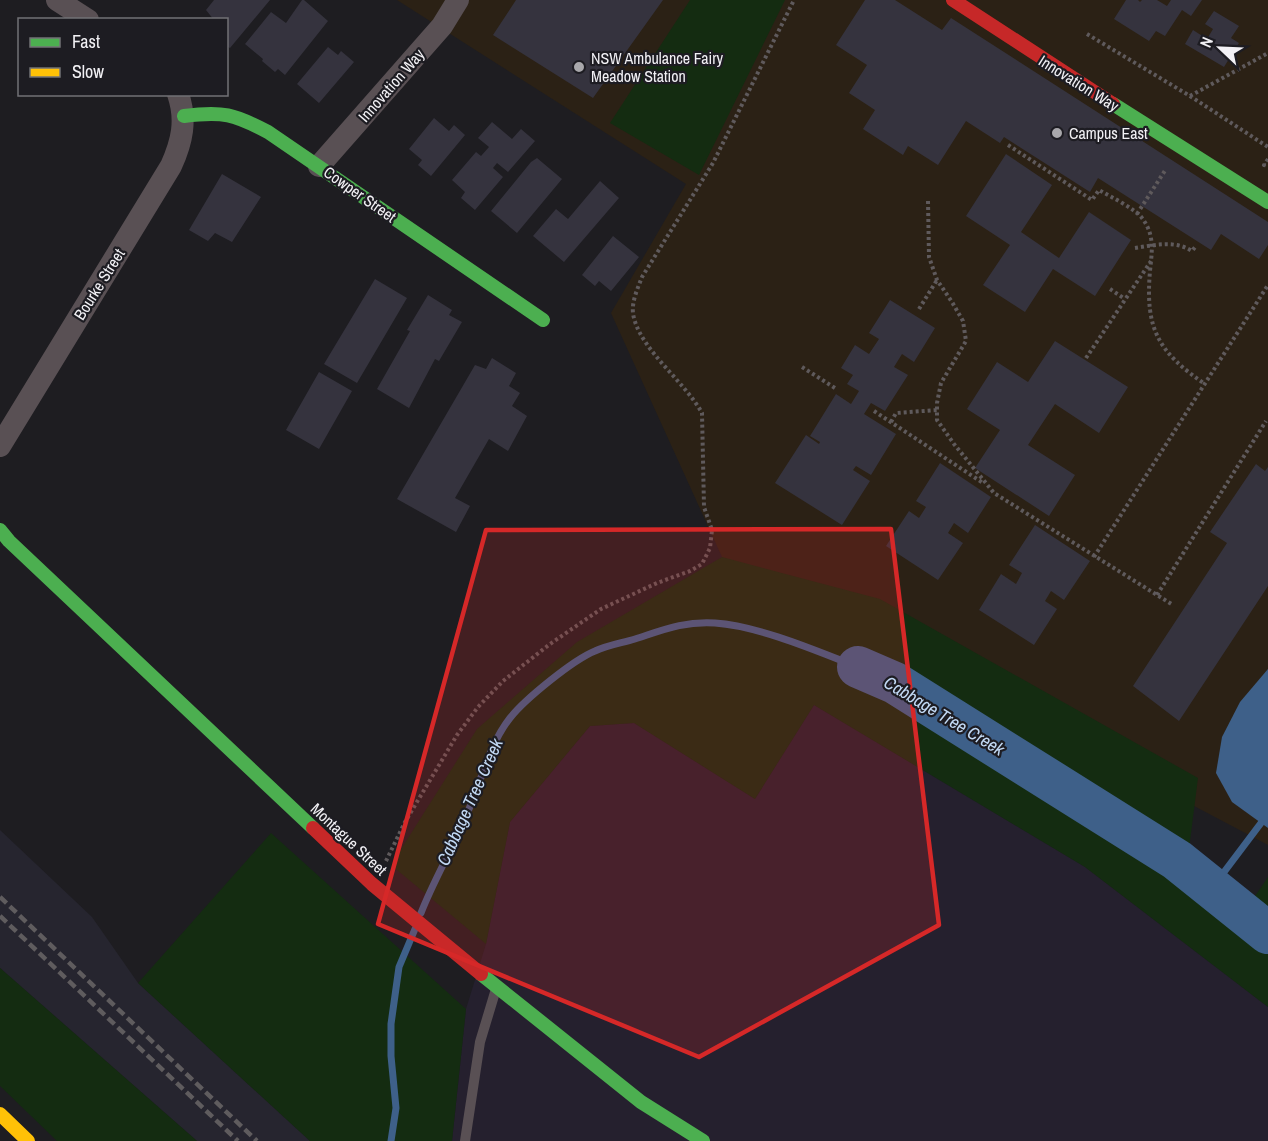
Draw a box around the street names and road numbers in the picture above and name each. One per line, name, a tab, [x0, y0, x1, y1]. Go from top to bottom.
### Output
street label: Innovation Way	[353, 43, 429, 126]
street label: Innovation Way	[1035, 50, 1124, 117]
street label: Cowper Street	[319, 161, 401, 227]
street label: Bourke Street	[68, 244, 130, 324]
street label: Montague Street	[306, 798, 392, 880]

